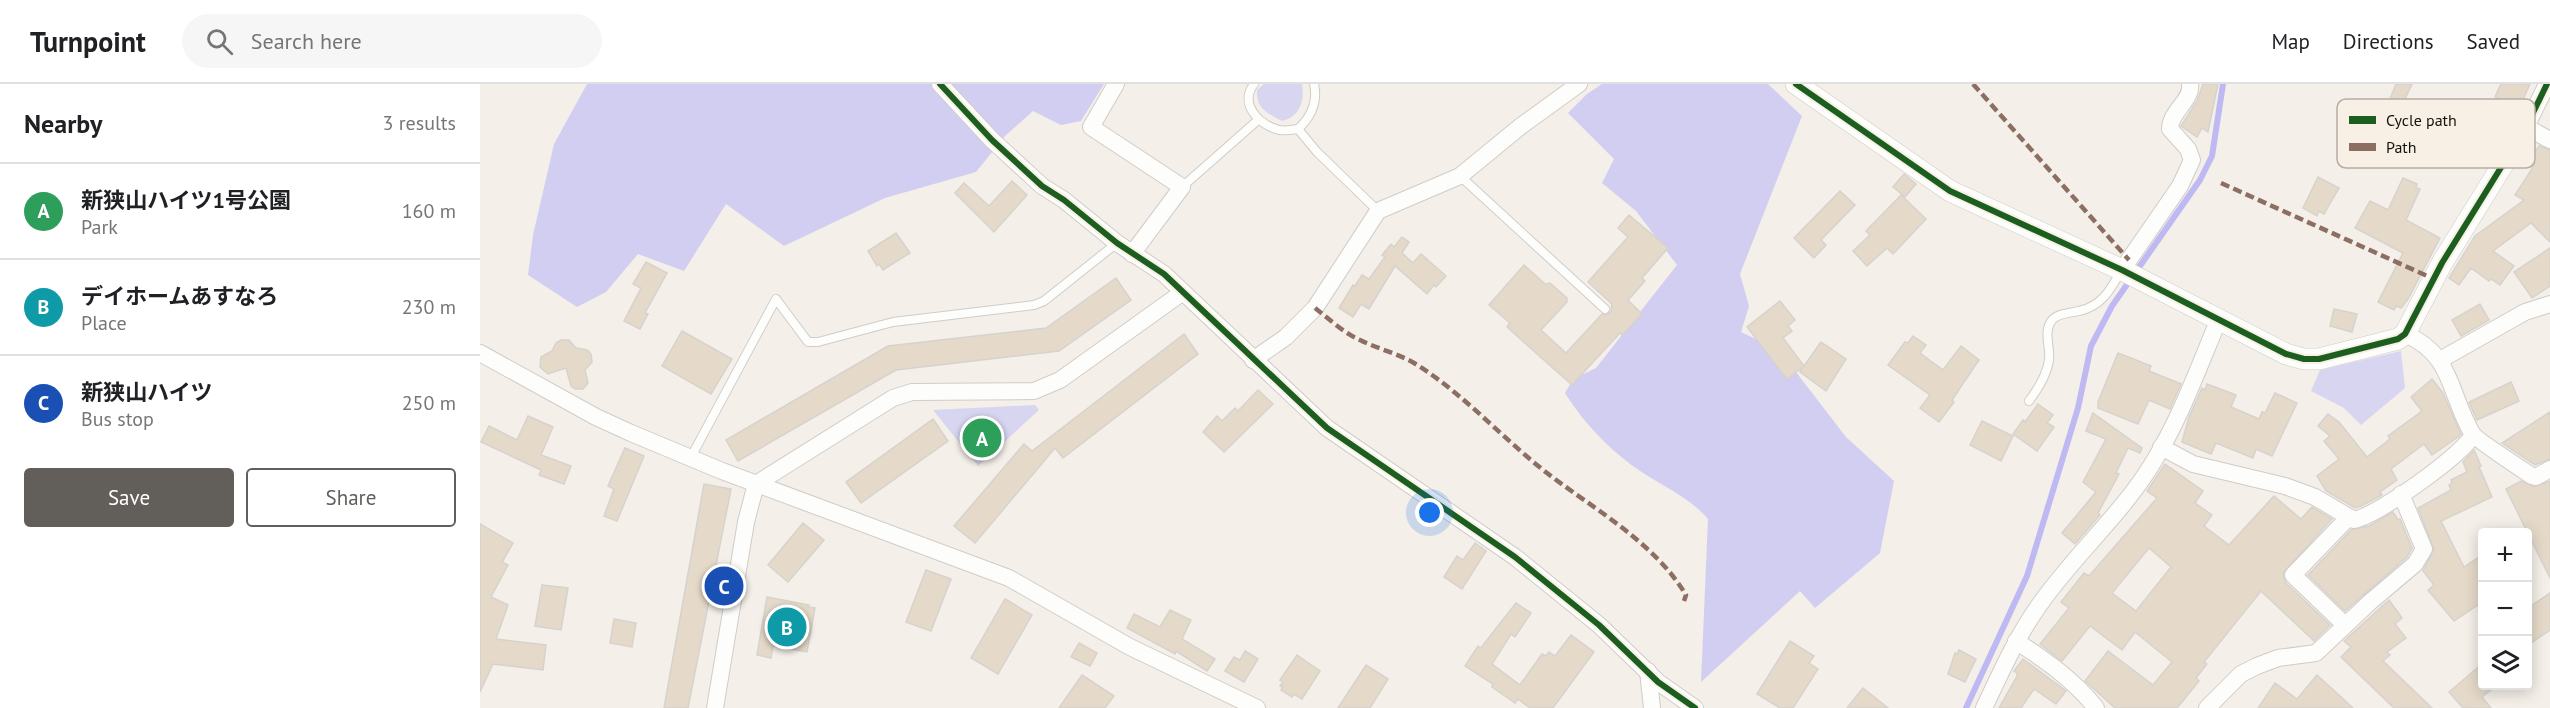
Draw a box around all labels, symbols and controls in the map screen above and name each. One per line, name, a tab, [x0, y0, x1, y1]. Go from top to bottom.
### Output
search box	[182, 14, 602, 68]
text: Turnpoint	[30, 23, 146, 60]
icon: search	[203, 25, 236, 58]
text: Search here	[251, 27, 362, 55]
text: Map	[2271, 28, 2310, 55]
text: Directions	[2343, 28, 2434, 55]
text: Saved	[2467, 28, 2520, 55]
legend	[2337, 99, 2535, 168]
text: Nearby	[24, 107, 102, 140]
text: 3 results	[383, 110, 456, 136]
text: Cycle path	[2386, 110, 2457, 130]
text: Path	[2386, 137, 2417, 157]
text: 新狭山ハイツ1号公園	[81, 186, 291, 214]
text: A	[37, 198, 50, 224]
text: 160 m	[402, 198, 456, 224]
text: Park	[81, 214, 118, 240]
text: デイホームあすなろ	[81, 282, 278, 310]
text: B	[38, 294, 49, 320]
text: 230 m	[402, 294, 456, 320]
text: Place	[81, 310, 127, 336]
text: 新狭山ハイツ	[81, 378, 213, 406]
text: C	[38, 390, 49, 416]
text: 250 m	[402, 390, 456, 416]
text: Bus stop	[81, 406, 154, 432]
pin: A	[962, 416, 1002, 460]
button: Save	[24, 468, 234, 527]
button: Share	[246, 468, 456, 527]
your location	[1415, 498, 1444, 527]
map controls	[2478, 528, 2532, 690]
button: +	[2478, 528, 2532, 582]
pin: C	[704, 564, 744, 608]
button: −	[2478, 582, 2532, 636]
pin: B	[768, 604, 806, 650]
button: layers	[2478, 636, 2532, 690]

